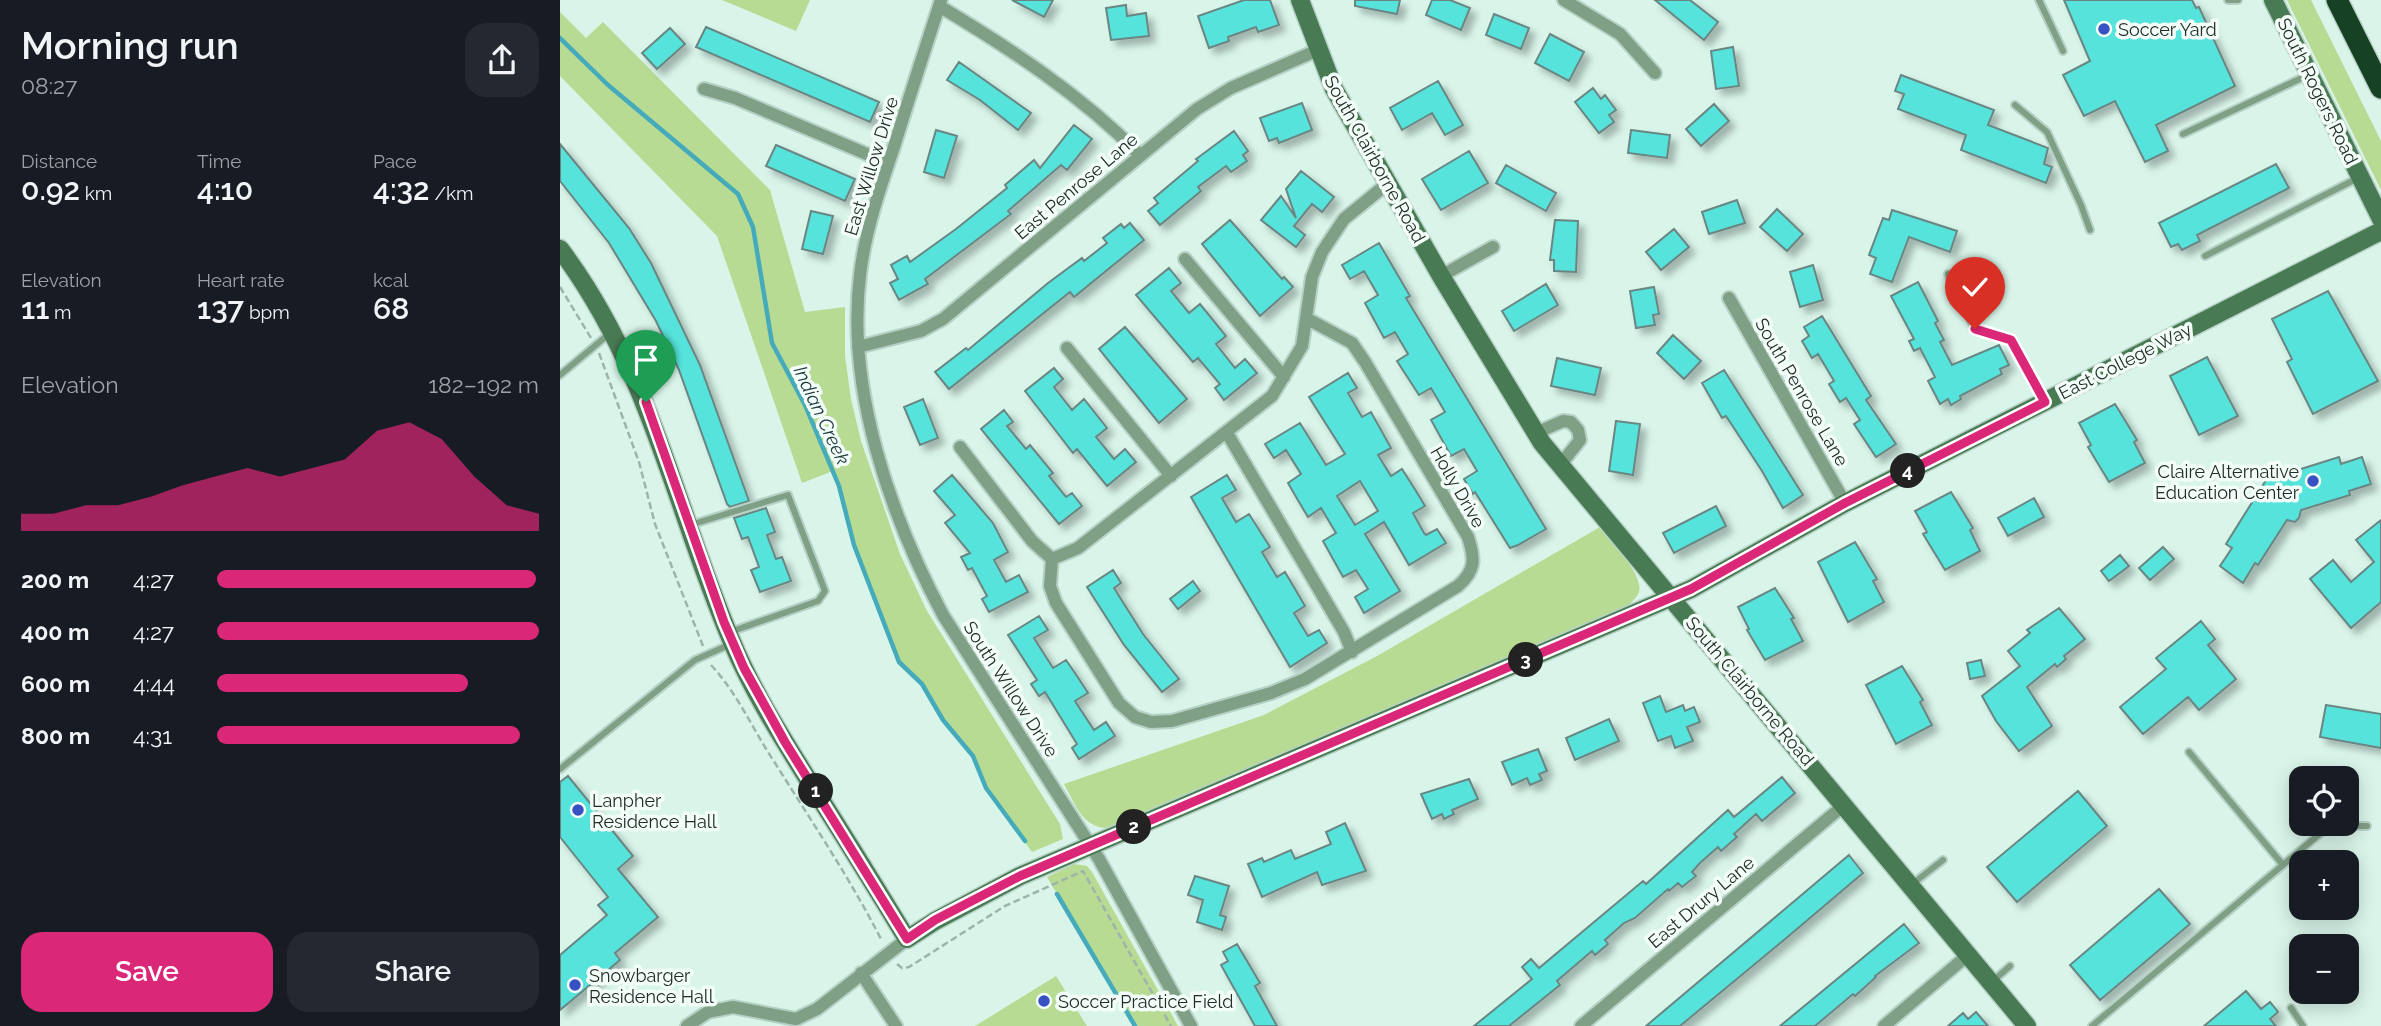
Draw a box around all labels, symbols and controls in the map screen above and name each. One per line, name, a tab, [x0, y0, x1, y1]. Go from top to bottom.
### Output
street label: South Rogers Road	[2273, 14, 2363, 168]
place label: Soccer Yard	[2118, 19, 2217, 40]
marker: Soccer Yard	[2096, 21, 2112, 37]
text: Morning run	[21, 23, 239, 68]
button: share	[465, 23, 539, 97]
text: 08:27	[21, 72, 77, 99]
street label: South Clairborne Road	[1320, 72, 1430, 246]
street label: East Willow Drive	[840, 94, 902, 238]
street label: East Penrose Lane	[1010, 128, 1142, 244]
text: Distance	[21, 150, 97, 172]
text: Time	[197, 150, 241, 172]
text: Pace	[373, 150, 417, 172]
text: 0.92	[21, 172, 80, 207]
text: 4:10	[197, 172, 253, 207]
text: 4:32	[373, 172, 430, 207]
text: km	[80, 182, 112, 204]
text: /km	[430, 182, 473, 204]
pin	[1945, 257, 2005, 329]
icon: check	[1956, 268, 1994, 306]
text: Elevation	[21, 269, 102, 291]
text: Heart rate	[197, 269, 285, 291]
text: kcal	[373, 269, 409, 291]
text: 11	[21, 291, 49, 326]
text: 137	[197, 291, 244, 326]
text: 68	[373, 291, 409, 326]
text: m	[49, 301, 72, 323]
text: bpm	[244, 301, 290, 323]
street label: South Penrose Lane	[1751, 314, 1853, 470]
street label: East College Way	[2055, 318, 2195, 404]
pin	[616, 330, 676, 402]
icon: arrive	[627, 341, 665, 379]
water label: Indian Creek	[789, 362, 855, 468]
text: Elevation	[21, 371, 119, 398]
text: 182–192 m	[428, 371, 539, 398]
street label: Holly Drive	[1426, 443, 1490, 532]
pin: 4	[1890, 454, 1926, 489]
text: 4	[1902, 459, 1913, 481]
place label: Claire Alternative Education Center	[2155, 461, 2300, 503]
marker: Claire Alternative Education Center	[2305, 473, 2321, 489]
text: 200 m	[21, 566, 89, 593]
text: 4:27	[133, 566, 174, 593]
street label: South Clairborne Road	[1682, 612, 1818, 770]
street label: South Willow Drive	[959, 617, 1063, 761]
text: 400 m	[21, 618, 89, 645]
text: 4:27	[133, 618, 174, 645]
pin: 3	[1508, 642, 1544, 678]
text: 3	[1520, 648, 1531, 670]
text: 600 m	[21, 670, 90, 697]
text: 4:44	[133, 670, 175, 697]
text: 800 m	[21, 722, 90, 749]
text: 4:31	[133, 722, 172, 749]
map controls	[2289, 766, 2359, 1004]
button: locate	[2289, 766, 2359, 836]
pin: 1	[798, 774, 834, 808]
text: 1	[811, 779, 820, 801]
place label: Lanpher Residence Hall	[592, 790, 717, 832]
marker: Lanpher Residence Hall	[570, 802, 586, 818]
pin: 2	[1116, 810, 1152, 844]
text: 2	[1128, 815, 1139, 837]
button: +	[2289, 850, 2359, 920]
street label: East Drury Lane	[1644, 851, 1758, 952]
button: Save	[21, 932, 273, 1012]
button: Share	[287, 932, 539, 1012]
button: −	[2289, 934, 2359, 1004]
place label: Snowbarger Residence Hall	[589, 965, 714, 1007]
marker: Snowbarger Residence Hall	[567, 977, 583, 993]
place label: Soccer Practice Field	[1058, 991, 1234, 1012]
marker: Soccer Practice Field	[1036, 993, 1052, 1009]

